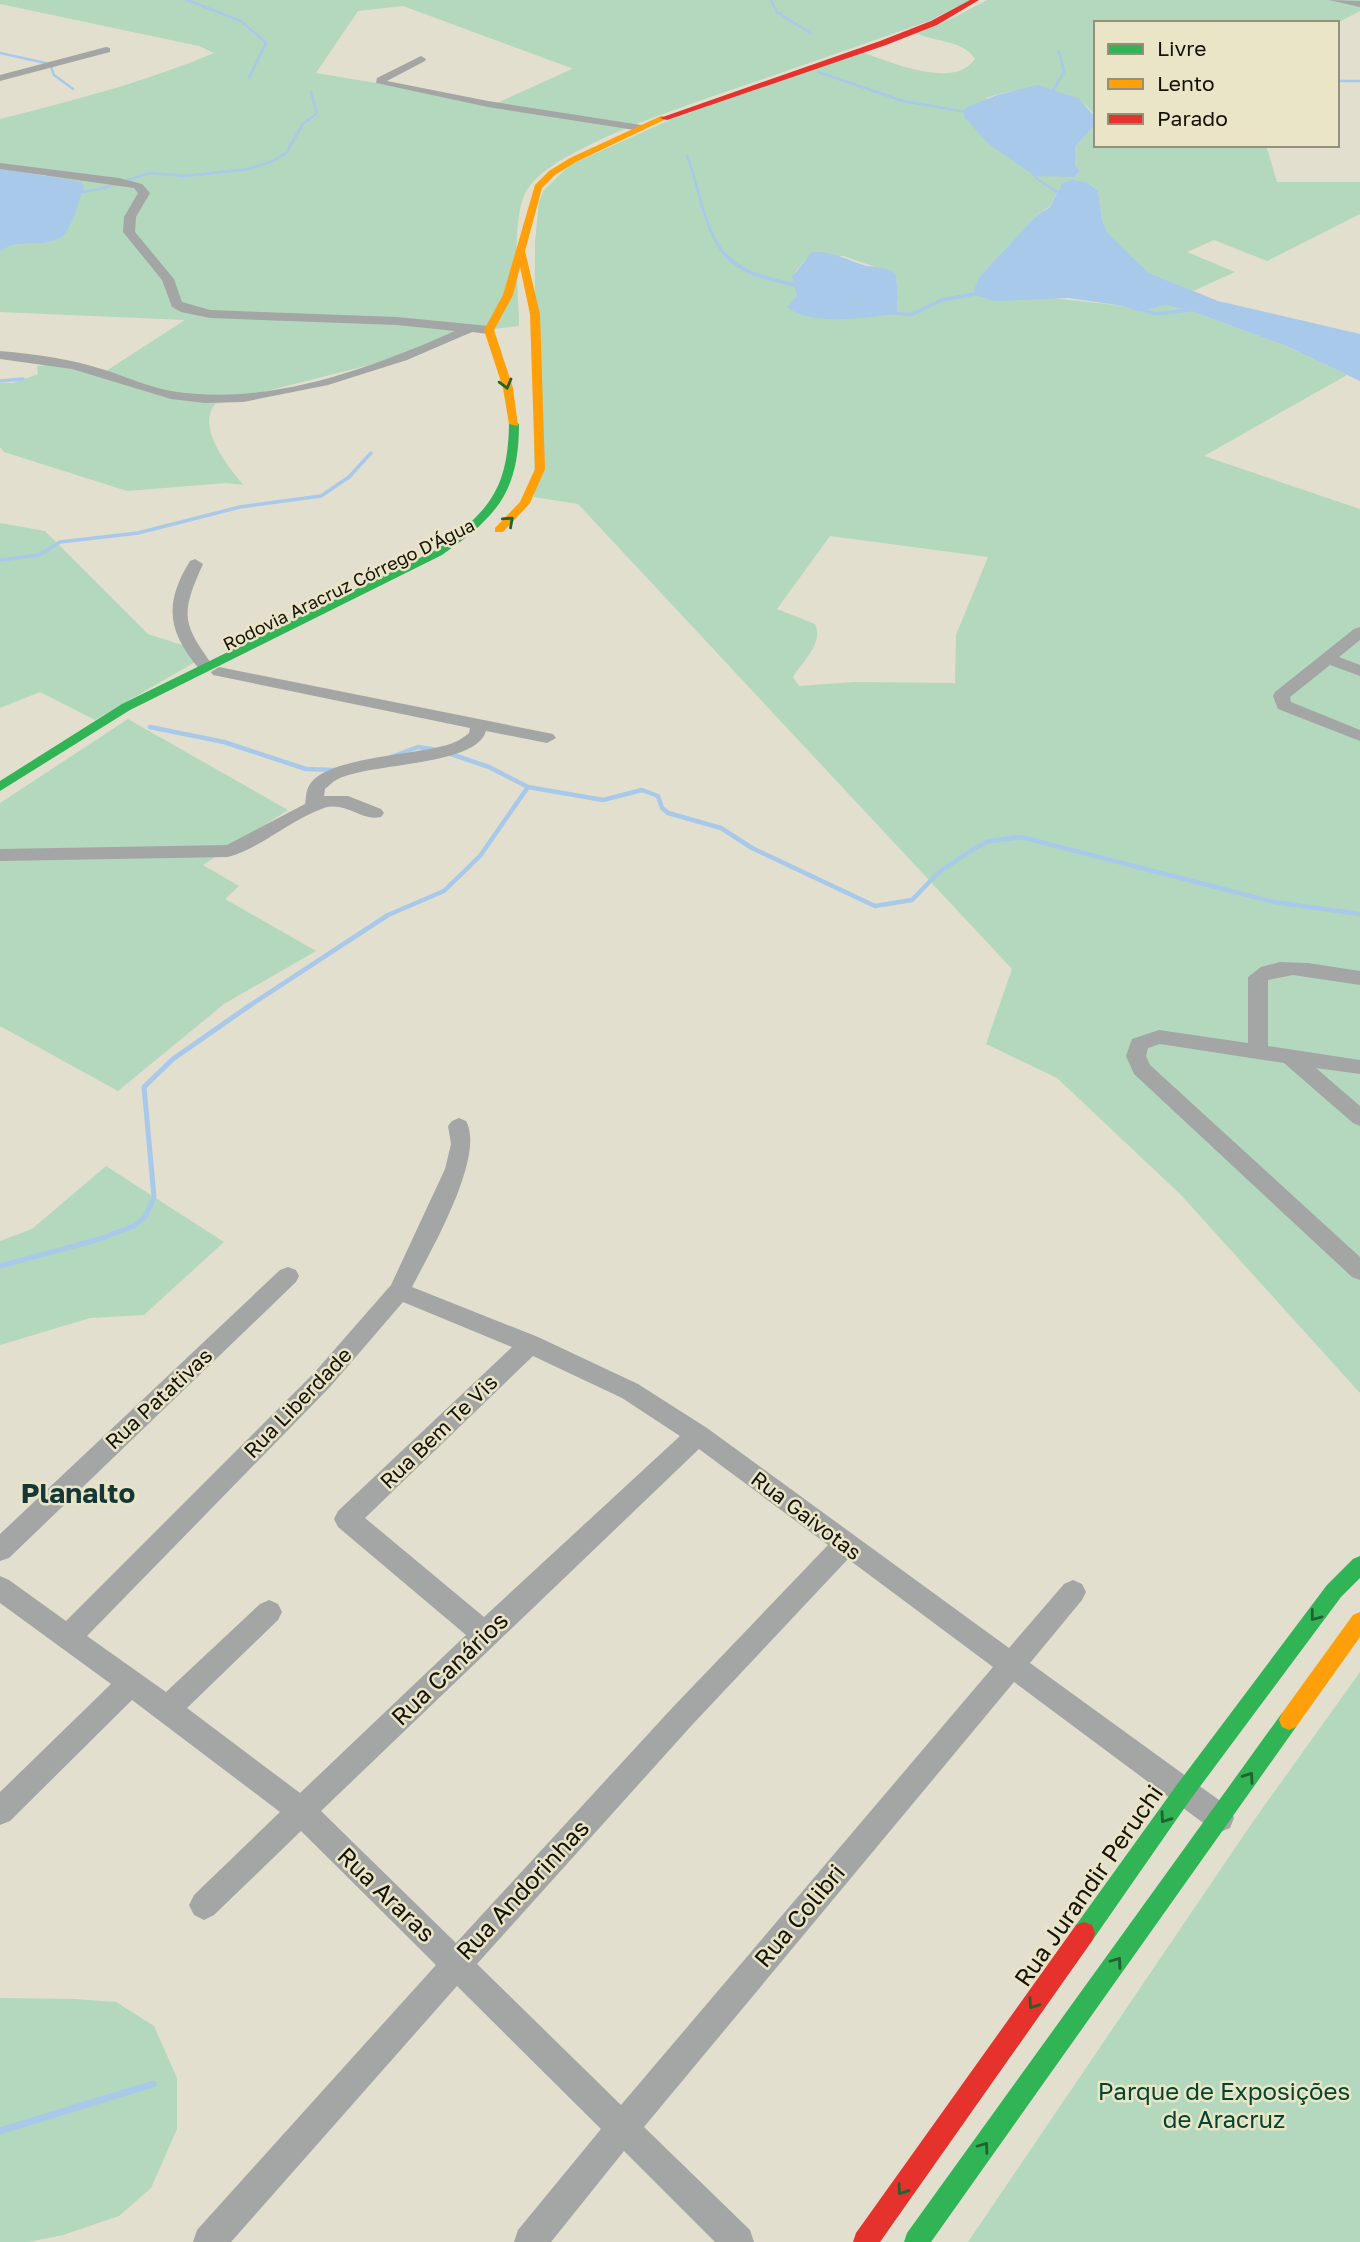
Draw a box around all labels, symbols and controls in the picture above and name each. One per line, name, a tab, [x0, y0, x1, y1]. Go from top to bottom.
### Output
legend	[1094, 21, 1339, 147]
text: Livre	[1157, 35, 1207, 61]
text: Lento	[1157, 70, 1215, 96]
text: Parado	[1157, 105, 1228, 131]
one-way arrow	[498, 378, 513, 390]
street label: Rodovia Aracruz Córrego D'Água	[219, 513, 478, 655]
one-way arrow	[501, 517, 514, 529]
street label: Rua Liberdade	[238, 1341, 357, 1463]
street label: Rua Patativas	[99, 1342, 217, 1455]
street label: Rua Bem Te Vis	[374, 1369, 502, 1494]
street label: Rua Gaivotas	[746, 1465, 867, 1565]
district label: Planalto	[21, 1476, 135, 1509]
street label: Rua Canários	[385, 1605, 513, 1731]
one-way arrow	[1310, 1608, 1323, 1621]
one-way arrow	[1241, 1772, 1253, 1785]
street label: Rua Jurandir Peruchi	[1007, 1779, 1168, 1991]
one-way arrow	[1160, 1810, 1173, 1823]
street label: Rua Andorinhas	[449, 1813, 594, 1965]
street label: Rua Araras	[332, 1840, 442, 1947]
street label: Rua Colibri	[747, 1858, 850, 1972]
one-way arrow	[1109, 1957, 1121, 1970]
one-way arrow	[1029, 1996, 1041, 2009]
park label: Parque de Exposições de Aracruz	[1098, 2076, 1350, 2133]
one-way arrow	[976, 2142, 988, 2155]
one-way arrow	[898, 2182, 910, 2195]

